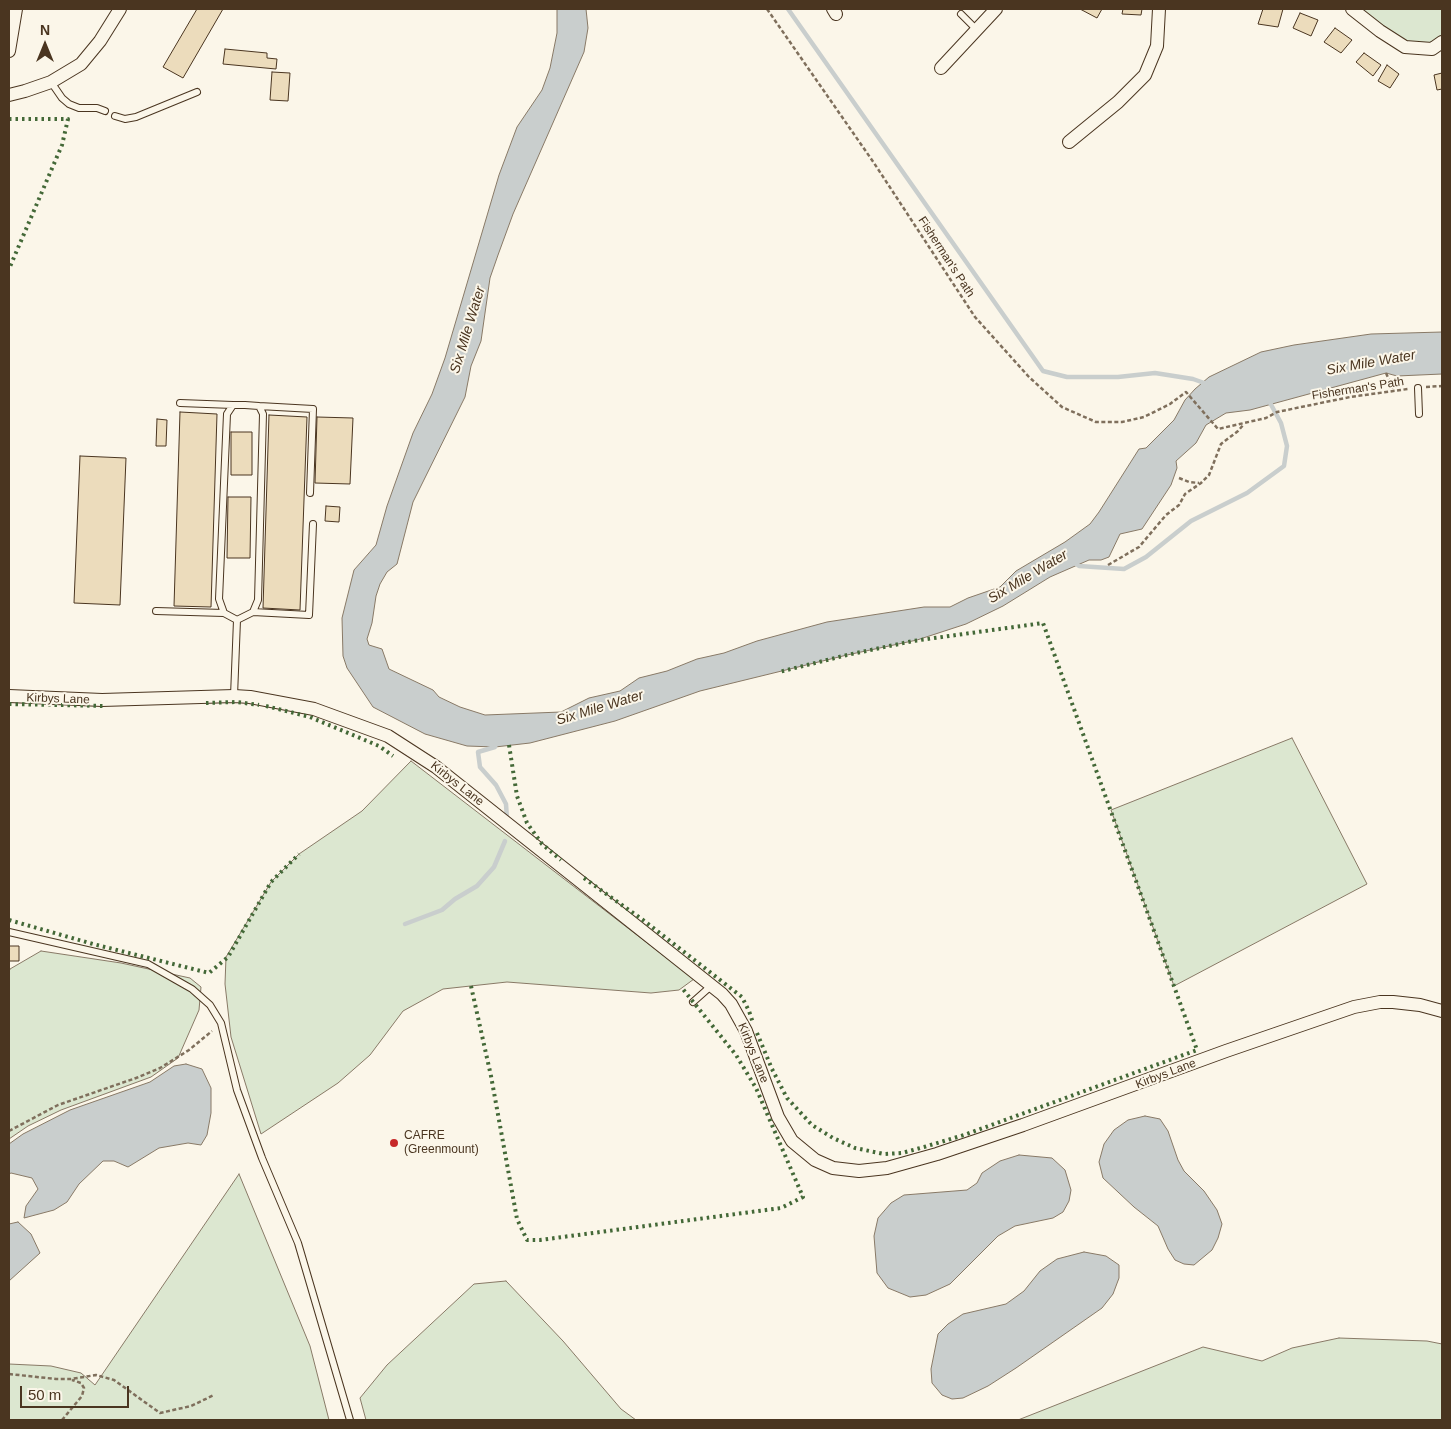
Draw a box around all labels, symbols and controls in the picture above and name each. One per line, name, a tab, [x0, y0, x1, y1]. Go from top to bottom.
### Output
north arrow	[20, 20, 70, 70]
text: N	[40, 22, 50, 38]
street label: Fisherman's Path	[915, 214, 977, 300]
water label: Six Mile Water	[447, 285, 489, 375]
water label: Six Mile Water	[1325, 347, 1417, 379]
street label: Fisherman's Path	[1311, 375, 1405, 403]
water label: Six Mile Water	[985, 547, 1071, 607]
water label: Six Mile Water	[555, 687, 645, 729]
street label: Kirbys Lane	[26, 691, 90, 707]
street label: Kirbys Lane	[428, 759, 486, 809]
street label: Kirbys Lane	[734, 1021, 772, 1085]
street label: Kirbys Lane	[1134, 1056, 1198, 1092]
place label: CAFRE (Greenmount)	[404, 1129, 479, 1157]
marker: CAFRE (Greenmount)	[388, 1137, 400, 1149]
scale bar	[22, 1376, 131, 1408]
text: 50 m	[28, 1386, 61, 1403]

